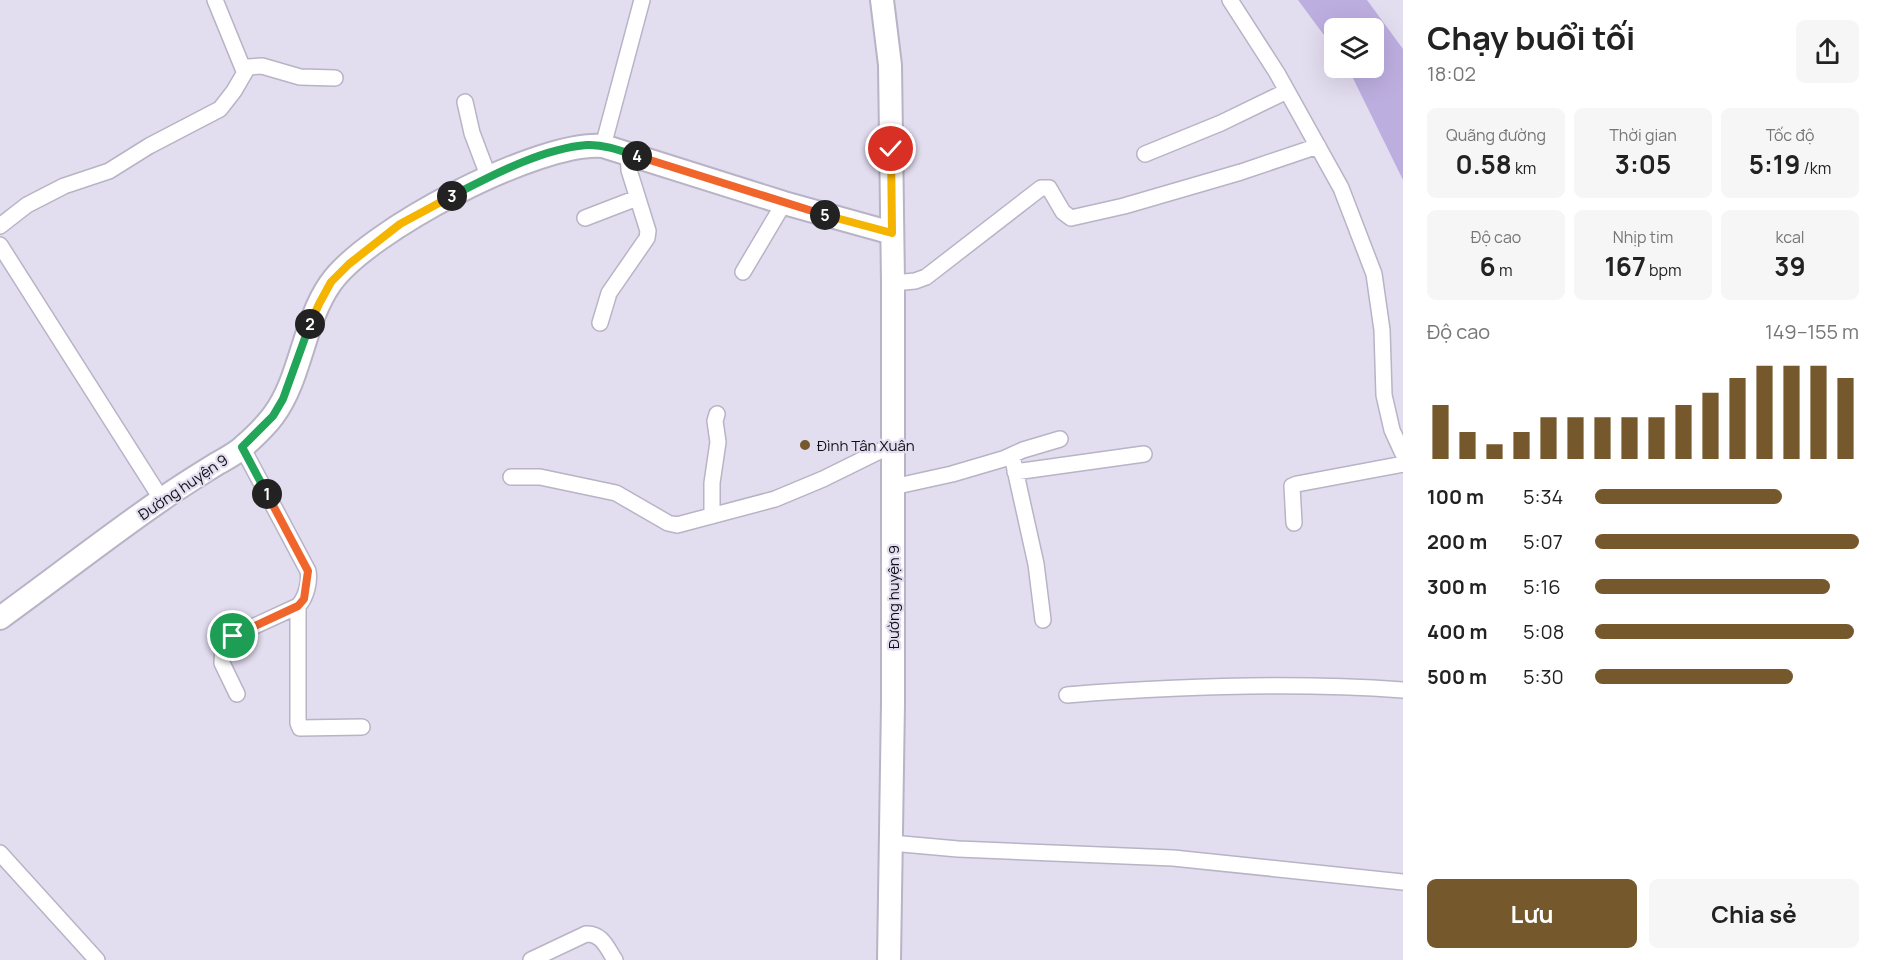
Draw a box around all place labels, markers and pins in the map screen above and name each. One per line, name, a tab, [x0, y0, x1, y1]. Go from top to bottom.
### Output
pin	[865, 123, 916, 174]
pin: 4	[622, 141, 652, 171]
pin: 3	[437, 181, 467, 211]
pin: 5	[810, 200, 840, 230]
pin: 2	[295, 309, 325, 339]
place label: Đình Tân Xuân	[817, 435, 915, 456]
marker: Đình Tân Xuân	[798, 438, 812, 452]
pin: 1	[252, 479, 282, 509]
pin	[207, 610, 258, 661]

